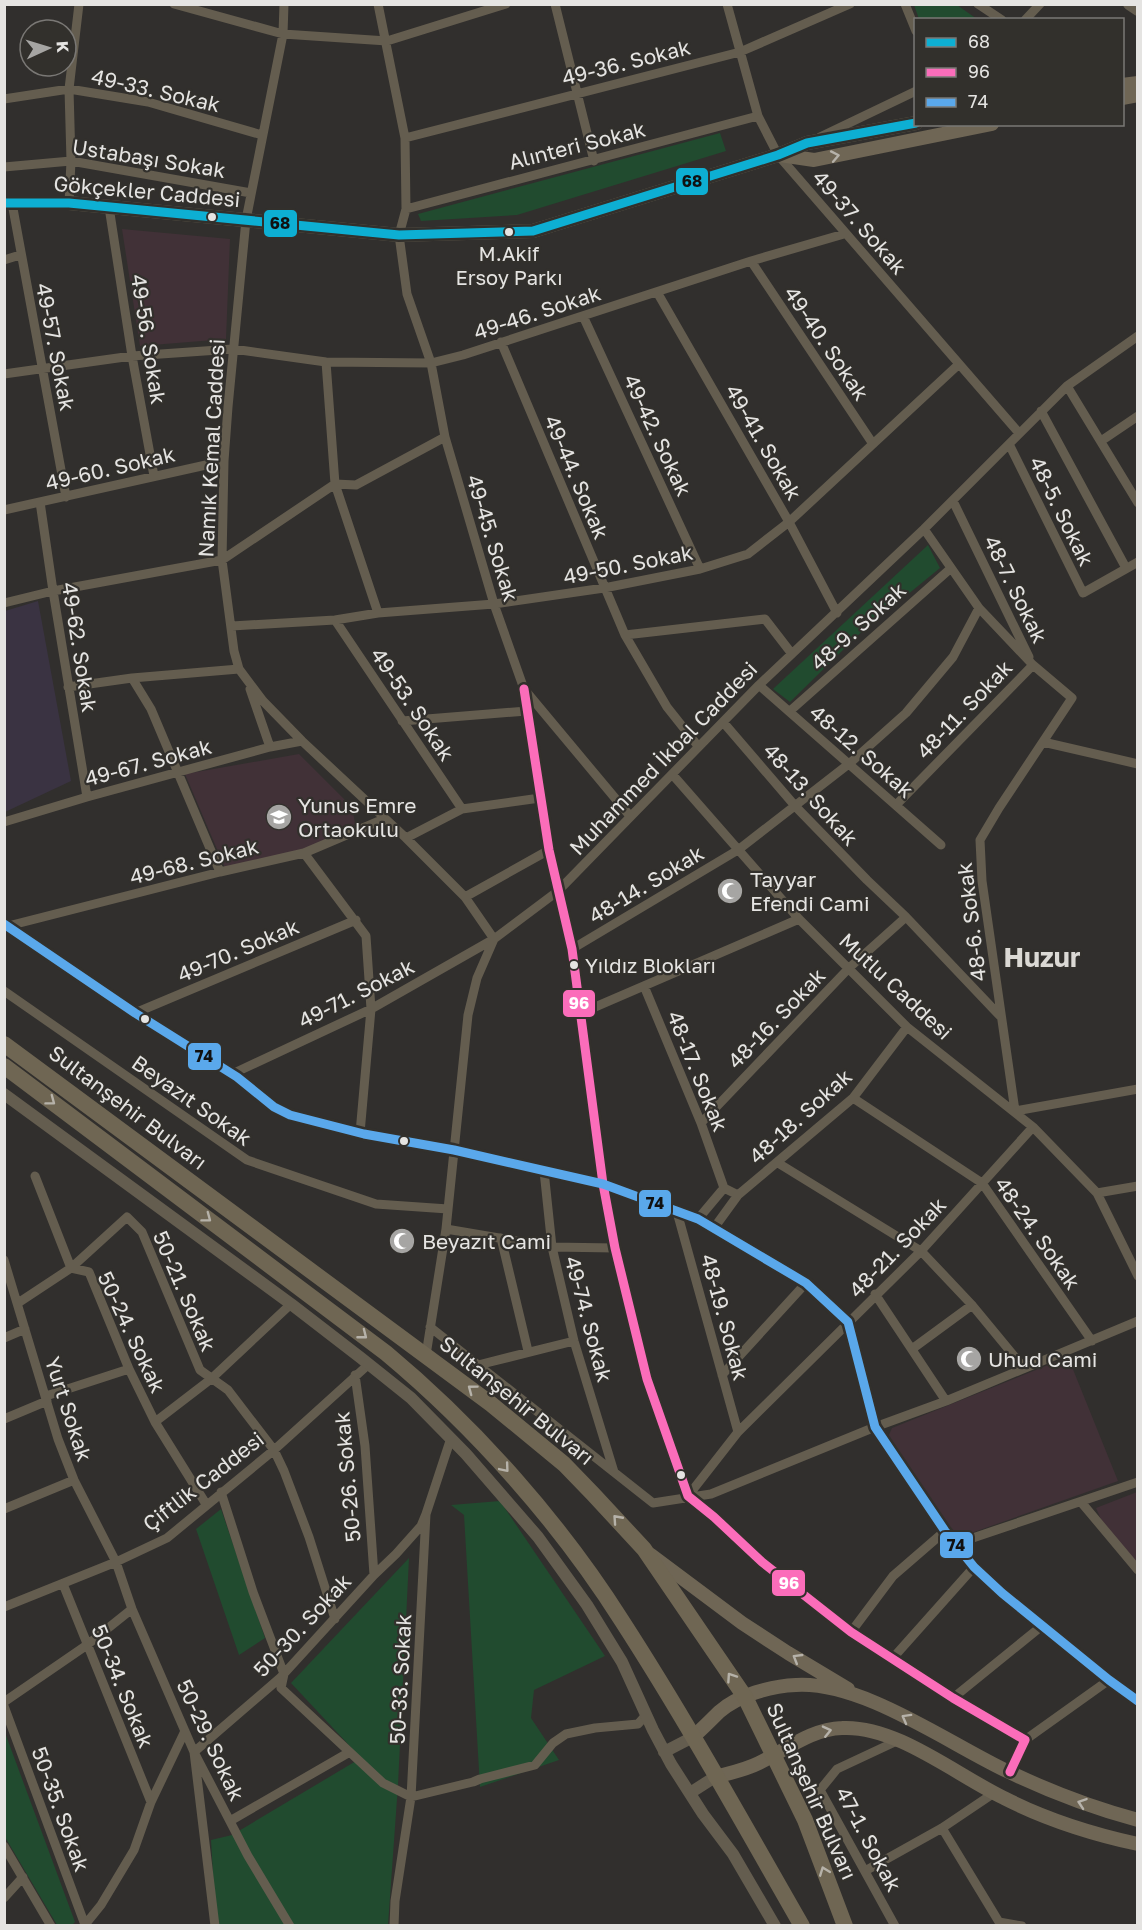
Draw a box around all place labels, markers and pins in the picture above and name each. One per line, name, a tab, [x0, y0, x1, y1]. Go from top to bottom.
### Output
unlabelled marker	[206, 211, 218, 223]
marker: M.Akif Ersoy Parkı	[503, 226, 515, 238]
place label: M.Akif Ersoy Parkı	[455, 241, 563, 289]
place label: Yunus Emre Ortaokulu	[298, 792, 416, 842]
school or university icon: Yunus Emre Ortaokulu	[264, 802, 294, 832]
place label: Tayyar Efendi Cami	[750, 866, 870, 916]
mosque icon: Tayyar Efendi Cami	[715, 876, 745, 906]
place label: Yıldız Blokları	[585, 953, 716, 977]
marker: Yıldız Blokları	[568, 959, 580, 971]
unlabelled marker	[139, 1013, 151, 1025]
unlabelled marker	[398, 1135, 410, 1147]
mosque icon: Beyazıt Cami	[387, 1226, 417, 1256]
place label: Beyazıt Cami	[422, 1228, 551, 1254]
mosque icon: Uhud Cami	[954, 1344, 984, 1374]
place label: Uhud Cami	[988, 1346, 1097, 1372]
unlabelled marker	[675, 1469, 687, 1481]

